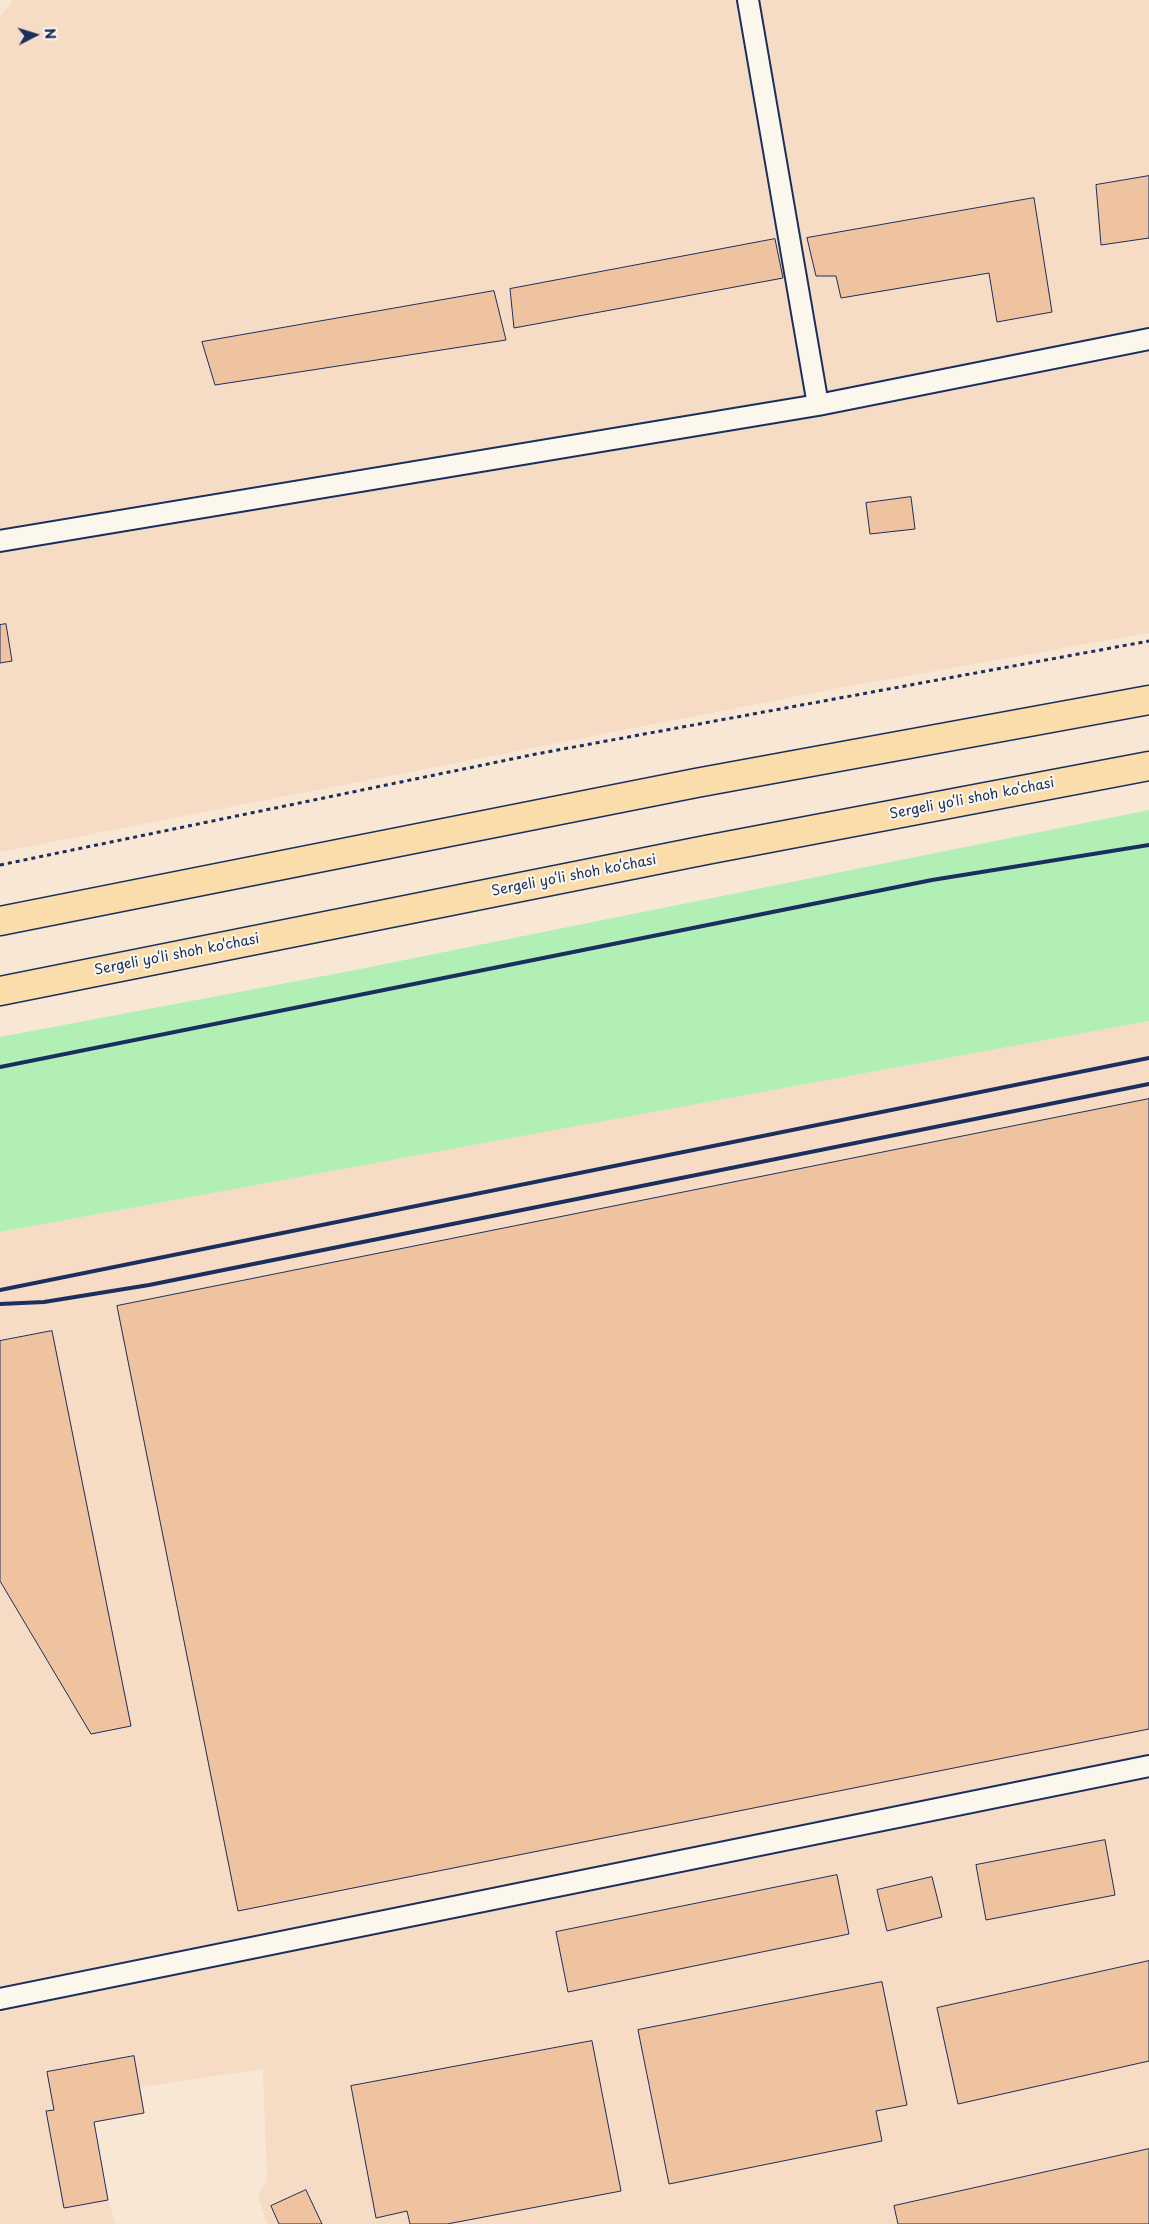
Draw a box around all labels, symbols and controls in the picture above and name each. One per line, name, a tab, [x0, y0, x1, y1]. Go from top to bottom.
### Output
north arrow	[10, 10, 60, 60]
text: N	[39, 27, 61, 40]
street label: Sergeli yo‘li shoh ko‘chasi	[888, 775, 1056, 823]
street label: Sergeli yo‘li shoh ko‘chasi	[490, 852, 658, 900]
street label: Sergeli yo‘li shoh ko‘chasi	[93, 931, 261, 979]

